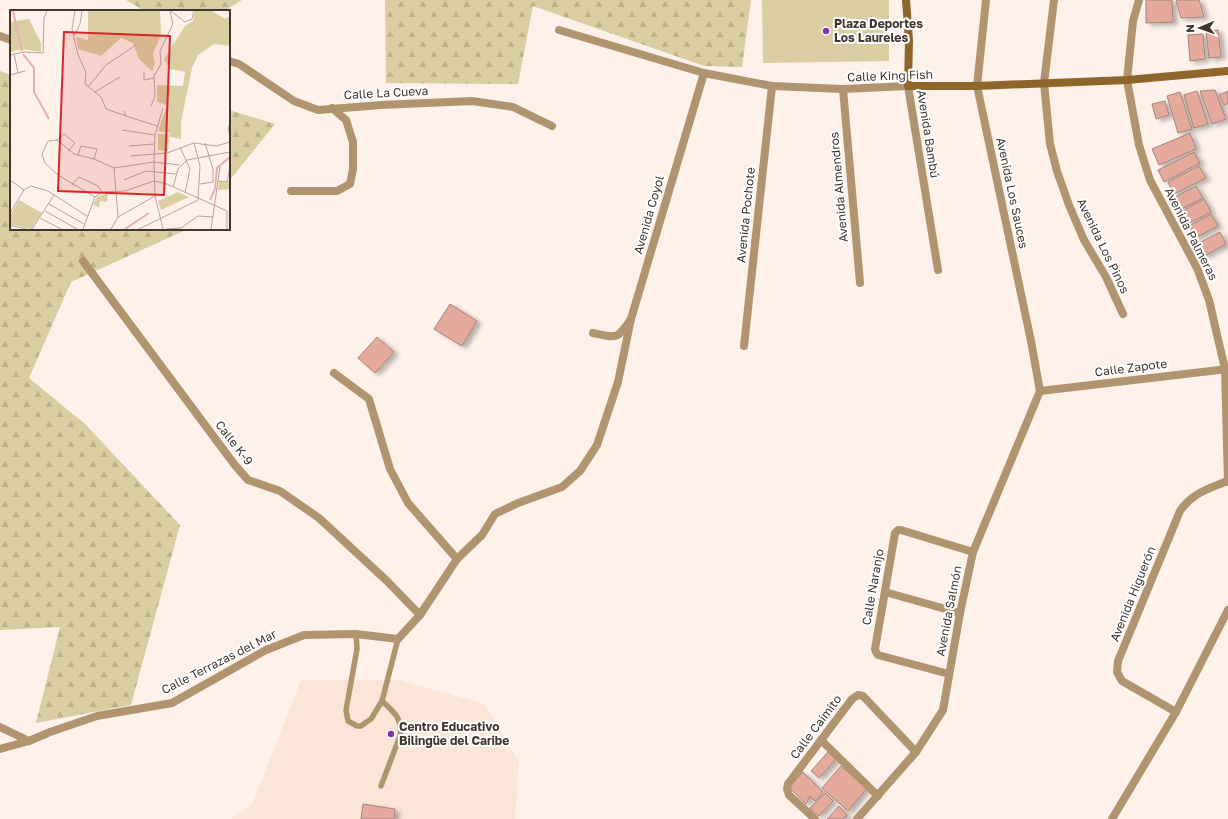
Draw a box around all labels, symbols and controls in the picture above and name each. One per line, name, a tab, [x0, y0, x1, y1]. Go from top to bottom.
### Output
north arrow	[1180, 8, 1220, 48]
inset map	[10, 10, 230, 230]
place label: Plaza Deportes Los Laureles	[834, 16, 923, 45]
text: N	[1183, 24, 1196, 33]
marker: Plaza Deportes Los Laureles	[821, 26, 831, 36]
street label: Calle King Fish	[847, 67, 933, 84]
street label: Calle La Cueva	[343, 83, 429, 102]
street label: Avenida Bambú	[914, 89, 943, 179]
street label: Avenida Almendros	[826, 131, 851, 243]
street label: Avenida Los Sauces	[993, 136, 1032, 250]
street label: Avenida Pochote	[733, 166, 758, 264]
street label: Avenida Coyol	[630, 174, 667, 256]
street label: Avenida Palmeras	[1162, 185, 1221, 283]
street label: Avenida Los Pinos	[1074, 196, 1133, 296]
street label: Calle Zapote	[1094, 356, 1168, 379]
street label: Calle K-9	[212, 417, 256, 468]
street label: Avenida Higuerón	[1107, 544, 1159, 644]
street label: Calle Naranjo	[858, 547, 887, 626]
street label: Avenida Salmón	[932, 564, 965, 658]
street label: Calle Terrazas del Mar	[159, 626, 279, 697]
street label: Calle Caimito	[787, 692, 845, 762]
place label: Centro Educativo Bilingüe del Caribe	[399, 719, 509, 748]
marker: Centro Educativo Bilingüe del Caribe	[386, 729, 396, 739]

